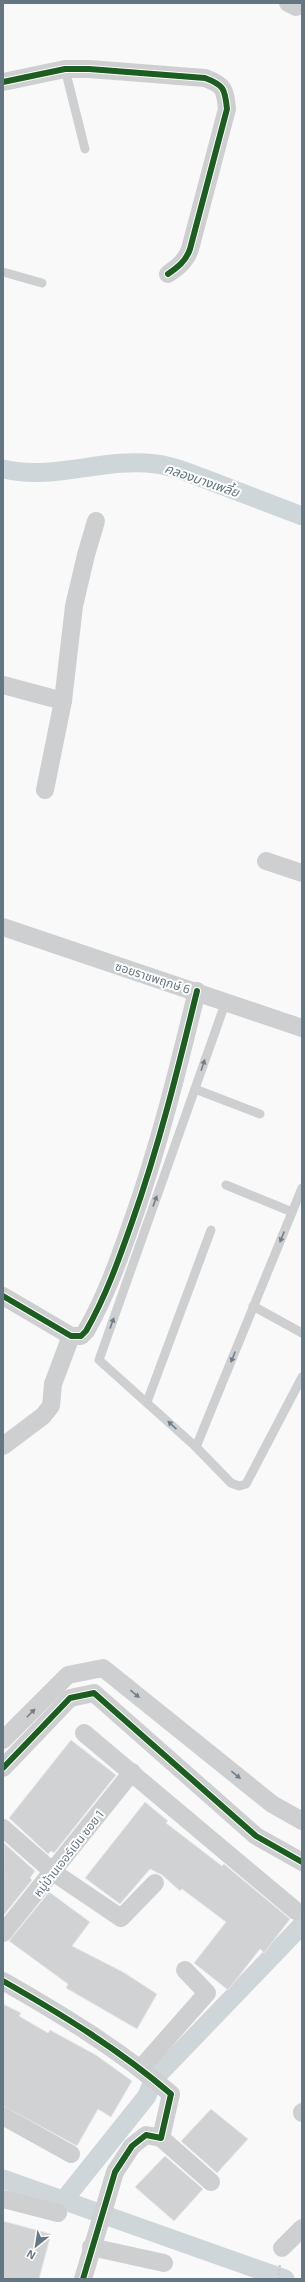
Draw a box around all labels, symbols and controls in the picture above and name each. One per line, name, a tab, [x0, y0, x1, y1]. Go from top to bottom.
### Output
water label: คลองบางเพลี้ย	[163, 459, 243, 501]
street label: ซอยราชพฤกษ์ 6	[113, 958, 192, 997]
one-way arrow	[201, 1059, 207, 1071]
one-way arrow	[153, 1195, 159, 1207]
one-way arrow	[279, 1231, 285, 1242]
one-way arrow	[109, 1317, 115, 1329]
one-way arrow	[229, 1351, 236, 1363]
one-way arrow	[167, 1420, 177, 1430]
one-way arrow	[129, 1690, 140, 1698]
one-way arrow	[26, 1708, 35, 1718]
one-way arrow	[231, 1771, 242, 1780]
street label: หมู่บ้านเออร์เบิน ซอย 1	[30, 1807, 107, 1900]
north arrow	[16, 2226, 56, 2266]
text: N	[24, 2247, 37, 2263]

